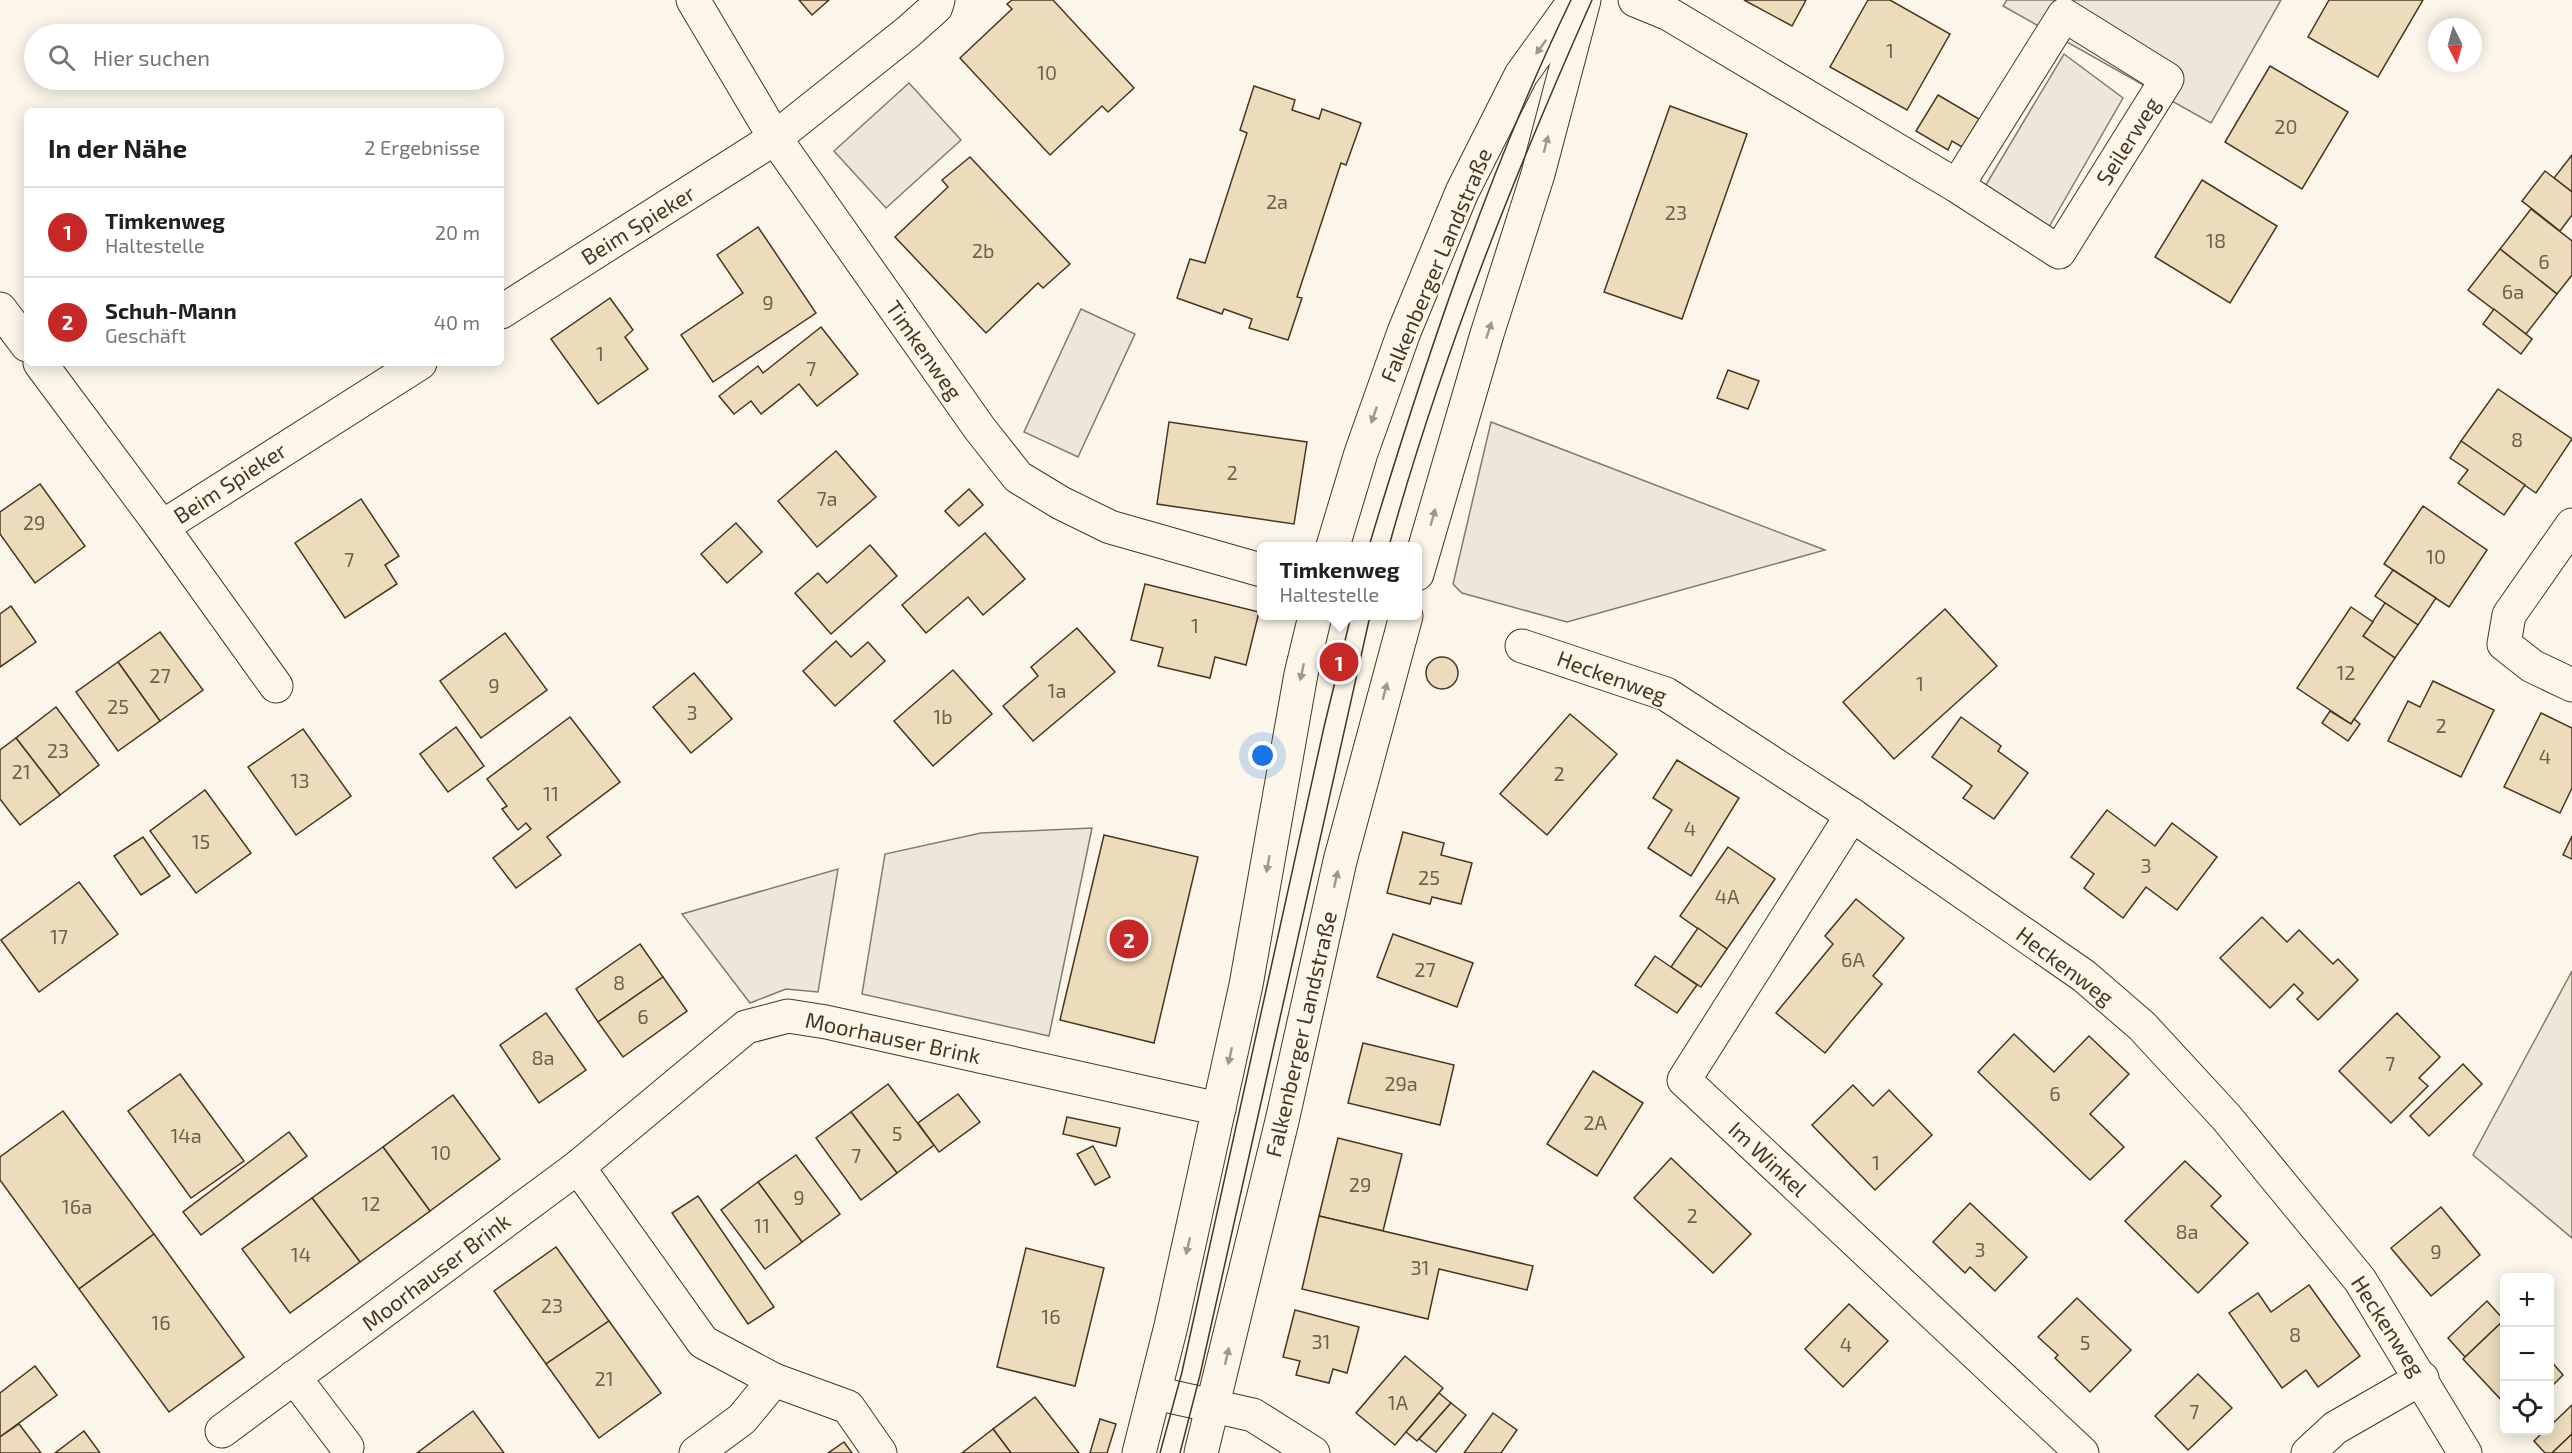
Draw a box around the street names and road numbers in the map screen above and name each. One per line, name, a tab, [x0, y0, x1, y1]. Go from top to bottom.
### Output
street label: Seilerweg	[2090, 92, 2164, 189]
street label: Falkenberger Landstraße	[1374, 144, 1496, 386]
street label: Beim Spieker	[576, 179, 699, 269]
street label: Timkenweg	[881, 295, 968, 404]
street label: Beim Spieker	[168, 436, 291, 528]
street label: Heckenweg	[1554, 644, 1671, 708]
street label: Falkenberger Landstraße	[1259, 908, 1341, 1159]
street label: Heckenweg	[2012, 920, 2119, 1010]
street label: Moorhauser Brink	[803, 1006, 983, 1068]
street label: Im Winkel	[1724, 1115, 1814, 1201]
street label: Moorhauser Brink	[356, 1207, 515, 1335]
street label: Heckenweg	[2347, 1270, 2431, 1381]

